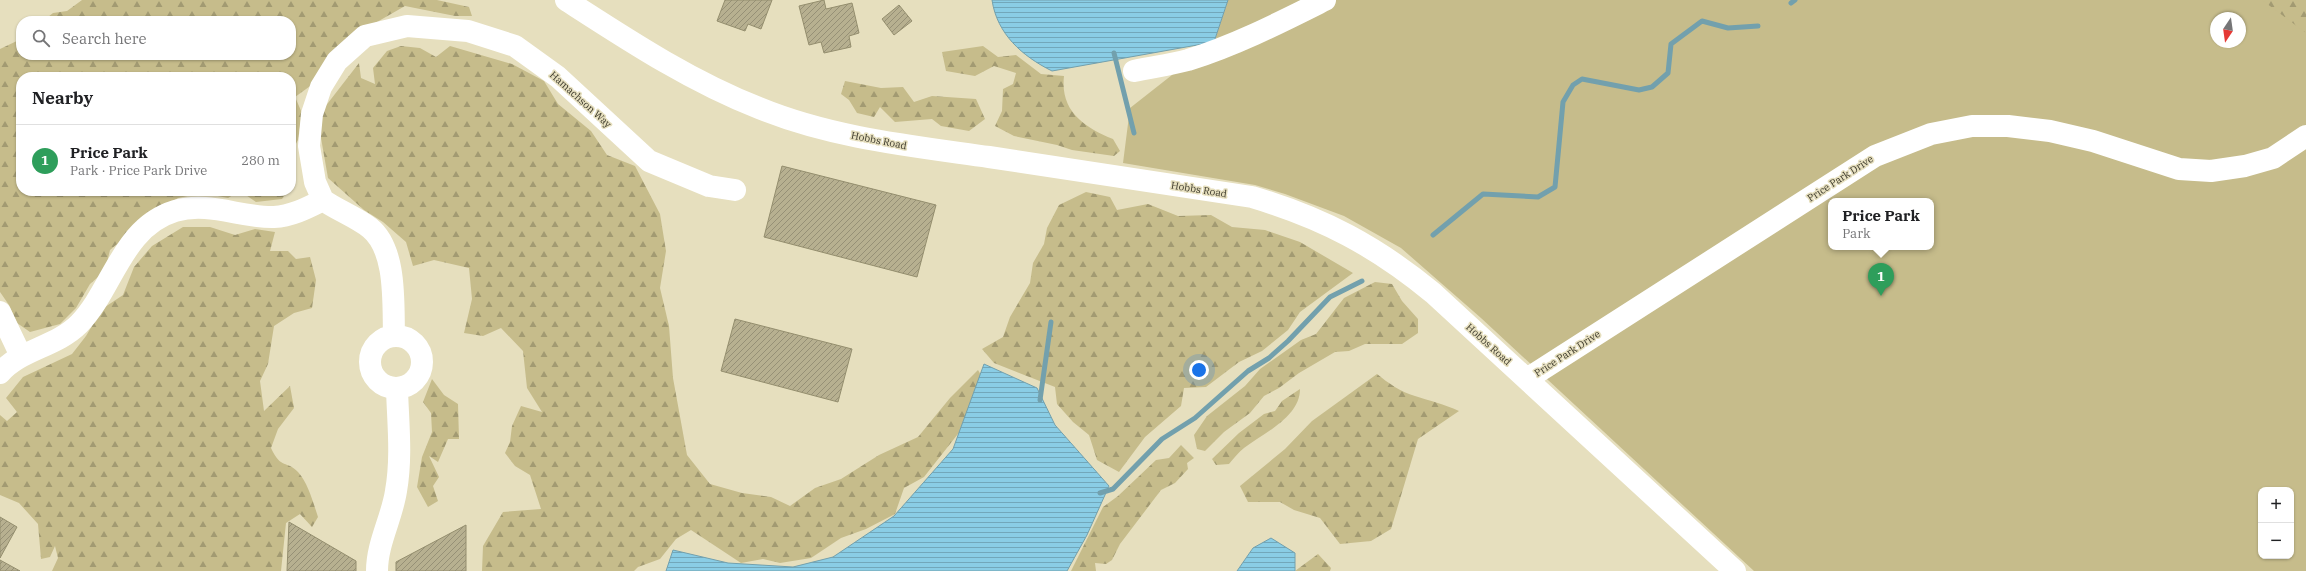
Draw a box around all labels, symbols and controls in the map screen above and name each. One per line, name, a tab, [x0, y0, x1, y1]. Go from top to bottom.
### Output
north arrow	[2210, 12, 2246, 48]
search box	[16, 16, 296, 60]
icon: search	[30, 27, 52, 49]
text: Search here	[62, 29, 147, 48]
street label: Hamachson Way	[547, 68, 615, 131]
text: Nearby	[32, 87, 93, 109]
street label: Hobbs Road	[850, 129, 908, 152]
text: Price Park	[70, 143, 148, 162]
text: 1	[41, 152, 49, 169]
text: 280 m	[241, 152, 280, 169]
street label: Price Park Drive	[1805, 152, 1876, 205]
text: Park · Price Park Drive	[70, 162, 207, 179]
street label: Hobbs Road	[1170, 179, 1228, 200]
popup	[1828, 198, 1934, 250]
text: Price Park	[1842, 206, 1920, 225]
text: Park	[1842, 225, 1871, 242]
pin: 1	[1868, 263, 1894, 296]
street label: Hobbs Road	[1463, 321, 1514, 368]
street label: Price Park Drive	[1532, 327, 1603, 380]
your location	[1189, 360, 1209, 380]
map controls	[2258, 487, 2294, 559]
button: +	[2258, 487, 2294, 523]
button: −	[2258, 523, 2294, 559]

